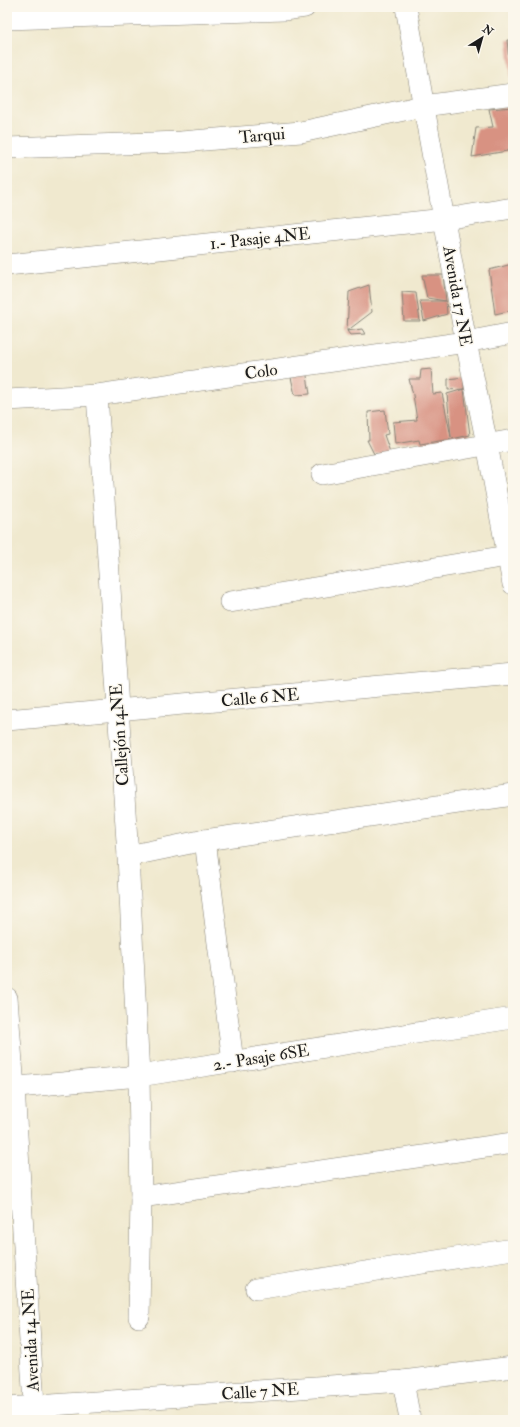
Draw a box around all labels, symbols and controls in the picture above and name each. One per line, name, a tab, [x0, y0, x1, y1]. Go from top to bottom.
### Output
north arrow	[462, 18, 502, 58]
text: N	[479, 22, 496, 39]
street label: Tarqui	[238, 123, 286, 148]
street label: 1.- Pasaje 4NE	[209, 223, 311, 254]
street label: Avenida 17 NE	[438, 243, 477, 348]
street label: Colo	[243, 359, 279, 384]
street label: Callejón 14NE	[105, 683, 134, 787]
street label: Calle 6 NE	[220, 684, 300, 711]
street label: 2.- Pasaje 6SE	[212, 1040, 311, 1075]
street label: Avenida 14 NE	[17, 1288, 44, 1393]
street label: Calle 7 NE	[221, 1378, 299, 1405]

